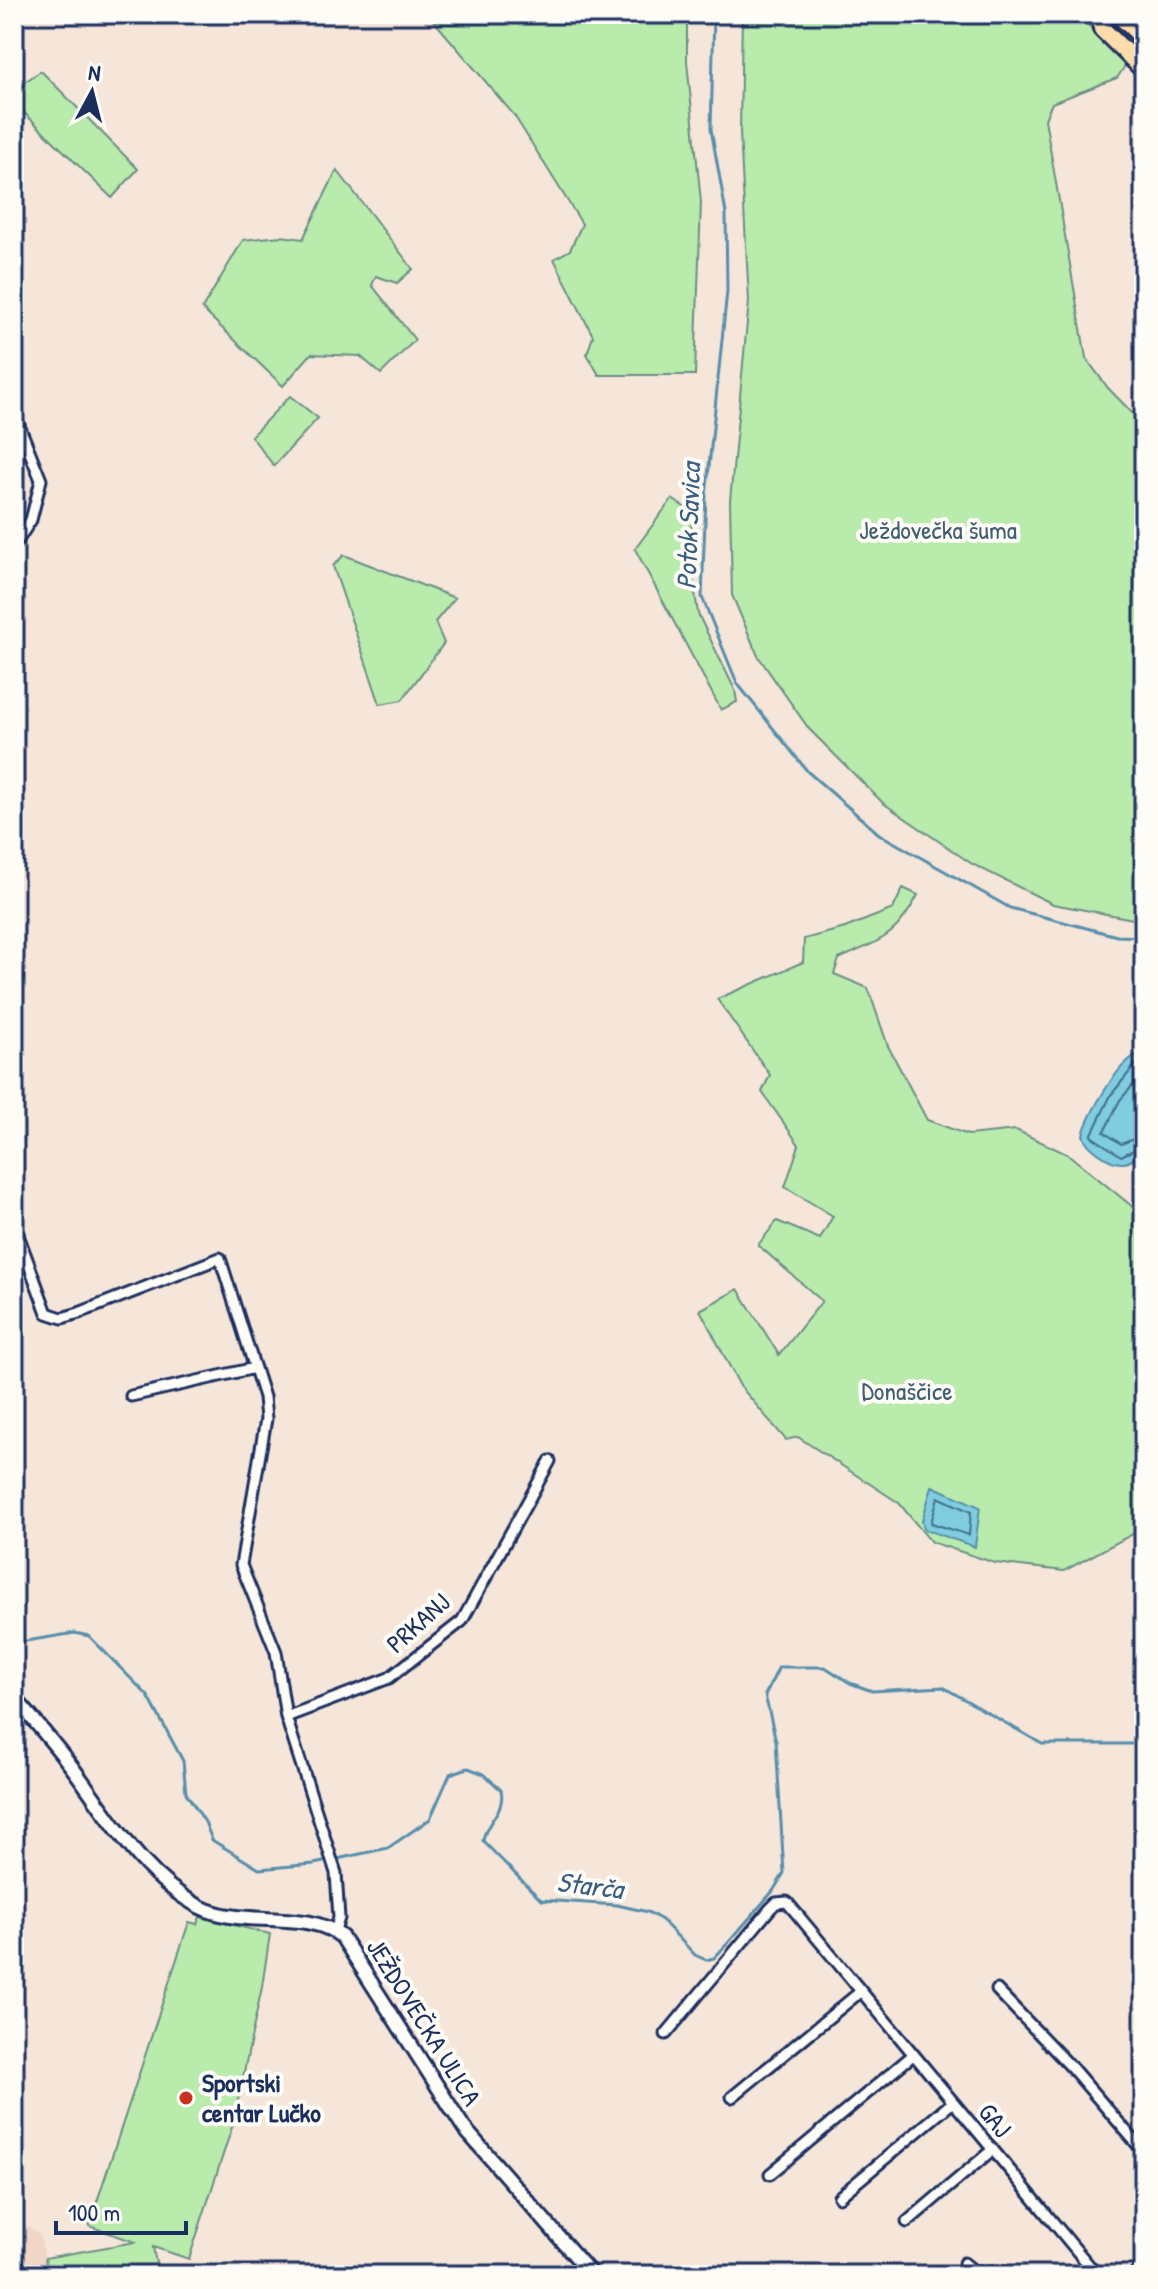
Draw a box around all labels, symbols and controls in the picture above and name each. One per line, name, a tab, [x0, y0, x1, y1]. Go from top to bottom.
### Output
north arrow	[52, 52, 132, 132]
text: N	[87, 57, 102, 88]
water label: Potok Savica	[667, 459, 709, 590]
park label: Ježdovečka šuma	[859, 512, 1017, 547]
park label: Donaščice	[861, 1373, 953, 1408]
street label: PRKANJ	[378, 1585, 457, 1660]
water label: Starča	[555, 1862, 628, 1908]
street label: JEŽDOVEČKA ULICA	[359, 1932, 490, 2112]
place label: Sportski centar Lučko	[202, 2065, 321, 2130]
marker: Sportski centar Lučko	[177, 2089, 195, 2107]
street label: GAJ	[971, 2095, 1020, 2144]
scale bar	[56, 2185, 186, 2235]
text: 100 m	[68, 2196, 120, 2228]

